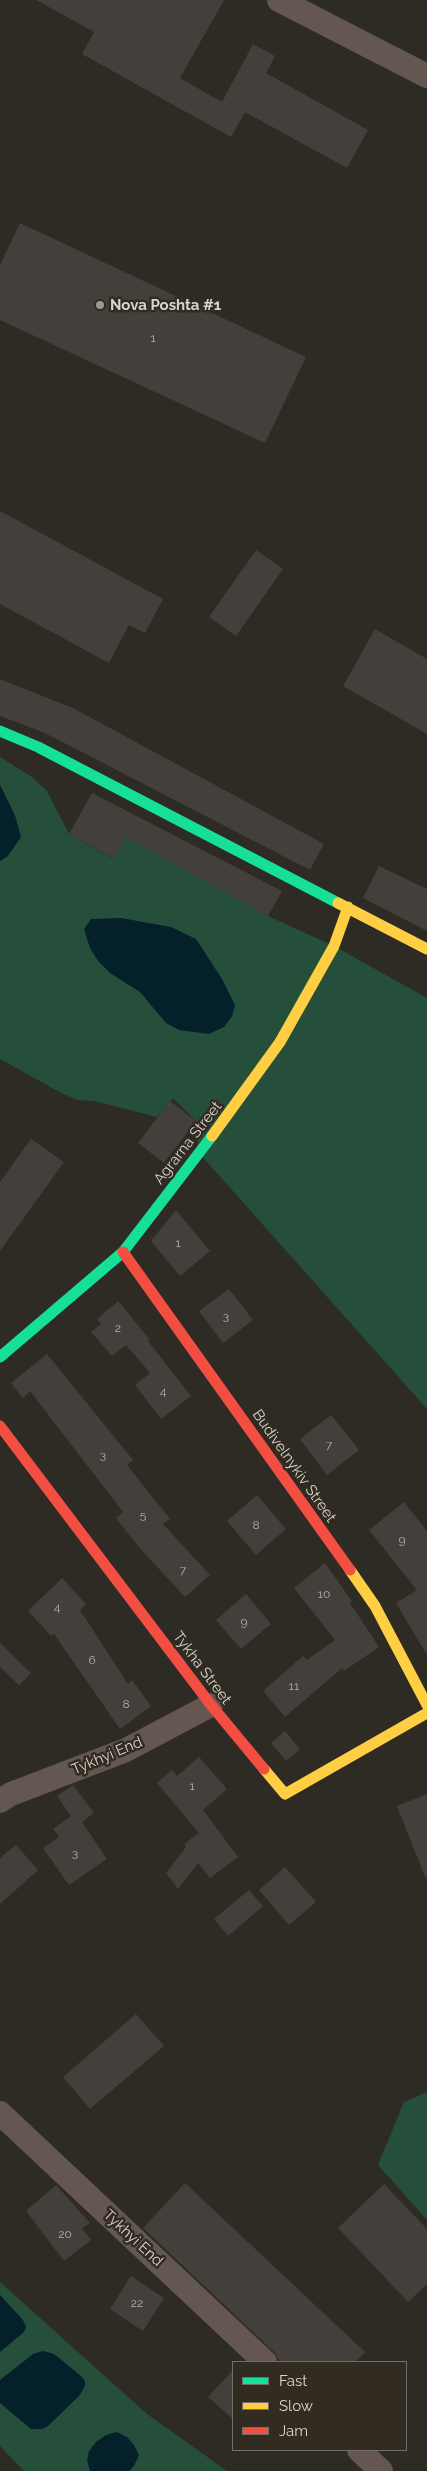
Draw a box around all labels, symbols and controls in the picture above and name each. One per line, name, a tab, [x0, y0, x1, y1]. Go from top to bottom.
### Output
place label: Nova Poshta #1	[110, 296, 221, 314]
marker: Nova Poshta #1	[94, 299, 106, 311]
house number: 1	[150, 331, 156, 345]
street label: Agrarna Street	[150, 1098, 226, 1188]
house number: 1	[175, 1236, 181, 1250]
house number: 3	[223, 1309, 229, 1323]
house number: 2	[115, 1321, 121, 1335]
house number: 4	[160, 1384, 166, 1398]
street label: Budivelnykiv Street	[248, 1406, 340, 1526]
house number: 7	[326, 1438, 332, 1452]
house number: 3	[100, 1448, 106, 1462]
house number: 5	[140, 1508, 146, 1522]
house number: 8	[252, 1518, 260, 1532]
house number: 9	[398, 1533, 406, 1547]
house number: 7	[180, 1563, 186, 1577]
house number: 10	[318, 1587, 330, 1601]
house number: 4	[54, 1600, 60, 1614]
house number: 9	[240, 1615, 248, 1629]
street label: Tykha Street	[169, 1628, 235, 1708]
house number: 6	[88, 1653, 96, 1667]
house number: 11	[289, 1679, 299, 1693]
house number: 8	[122, 1697, 130, 1711]
street label: Tykhyi End	[69, 1733, 145, 1779]
house number: 1	[189, 1779, 195, 1793]
house number: 3	[72, 1846, 78, 1860]
street label: Tykhyi End	[99, 2206, 167, 2270]
house number: 20	[58, 2227, 72, 2241]
house number: 22	[131, 2296, 143, 2310]
legend	[232, 2361, 407, 2451]
text: Fast	[279, 2372, 307, 2390]
text: Slow	[279, 2397, 313, 2415]
text: Jam	[279, 2422, 308, 2440]

